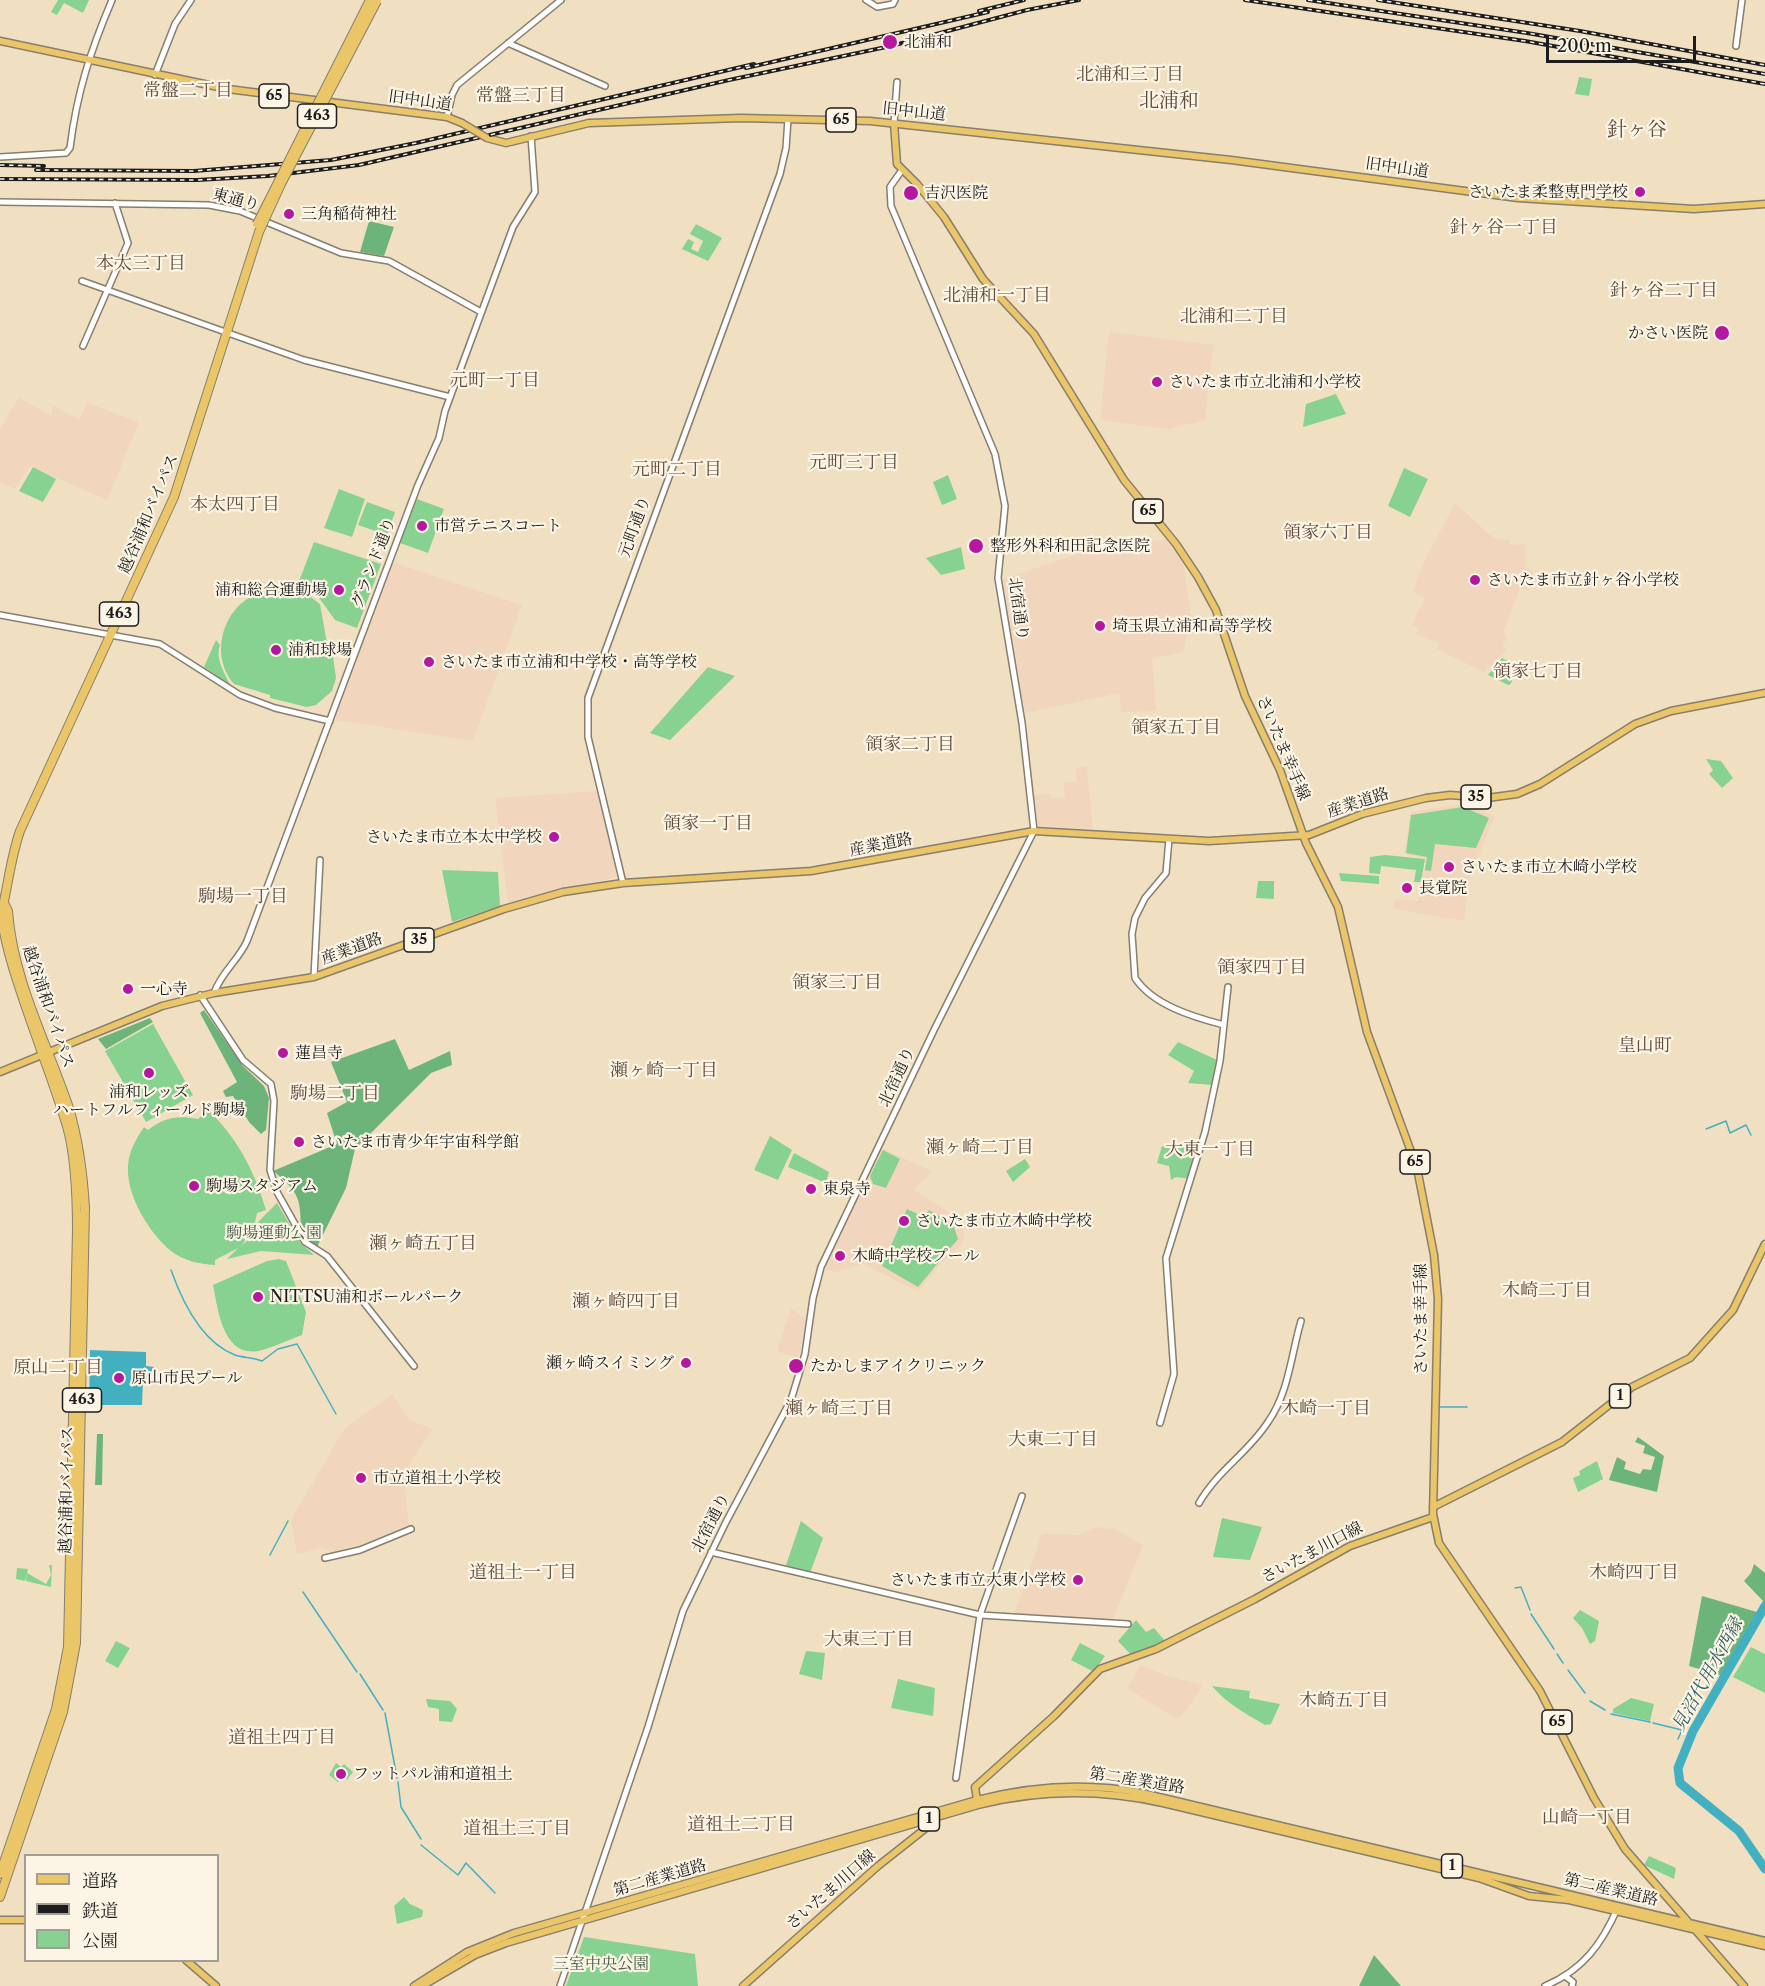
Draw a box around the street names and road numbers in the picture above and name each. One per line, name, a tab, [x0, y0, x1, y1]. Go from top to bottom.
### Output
road number: 65	[259, 84, 289, 108]
street label: 旧中山道	[387, 87, 453, 115]
street label: 旧中山道	[881, 99, 947, 125]
road number: 463	[298, 104, 336, 128]
road number: 65	[826, 108, 856, 132]
street label: 旧中山道	[1364, 154, 1430, 182]
street label: 東通り	[210, 185, 262, 215]
street label: 越谷浦和バイパス	[115, 451, 183, 577]
street label: 元町通り	[615, 494, 655, 560]
road number: 65	[1133, 499, 1163, 523]
street label: グランド通り	[348, 515, 400, 611]
street label: 北宿通り	[1004, 576, 1032, 642]
road number: 463	[100, 602, 138, 626]
street label: さいたま幸手線	[1252, 693, 1314, 803]
street label: 産業道路	[1325, 784, 1391, 822]
road number: 35	[1461, 785, 1491, 809]
street label: 産業道路	[848, 829, 914, 861]
road number: 35	[404, 928, 434, 952]
street label: 産業道路	[319, 929, 385, 969]
street label: 越谷浦和バイパス	[18, 943, 78, 1071]
street label: 北宿通り	[875, 1044, 919, 1110]
road number: 65	[1400, 1150, 1430, 1174]
street label: さいたま幸手線	[1411, 1263, 1431, 1375]
road number: 1	[1610, 1384, 1630, 1408]
road number: 463	[62, 1388, 101, 1412]
street label: 越谷浦和バイパス	[56, 1426, 78, 1554]
street label: 北宿通り	[688, 1490, 734, 1556]
street label: さいたま川口線	[1258, 1518, 1366, 1588]
road number: 65	[1542, 1710, 1572, 1734]
street label: 第二産業道路	[1088, 1764, 1186, 1798]
road number: 1	[918, 1807, 940, 1831]
street label: さいたま川口線	[782, 1846, 880, 1934]
road number: 1	[1442, 1854, 1462, 1878]
street label: 第二産業道路	[611, 1856, 709, 1900]
street label: 第二産業道路	[1562, 1870, 1660, 1910]

